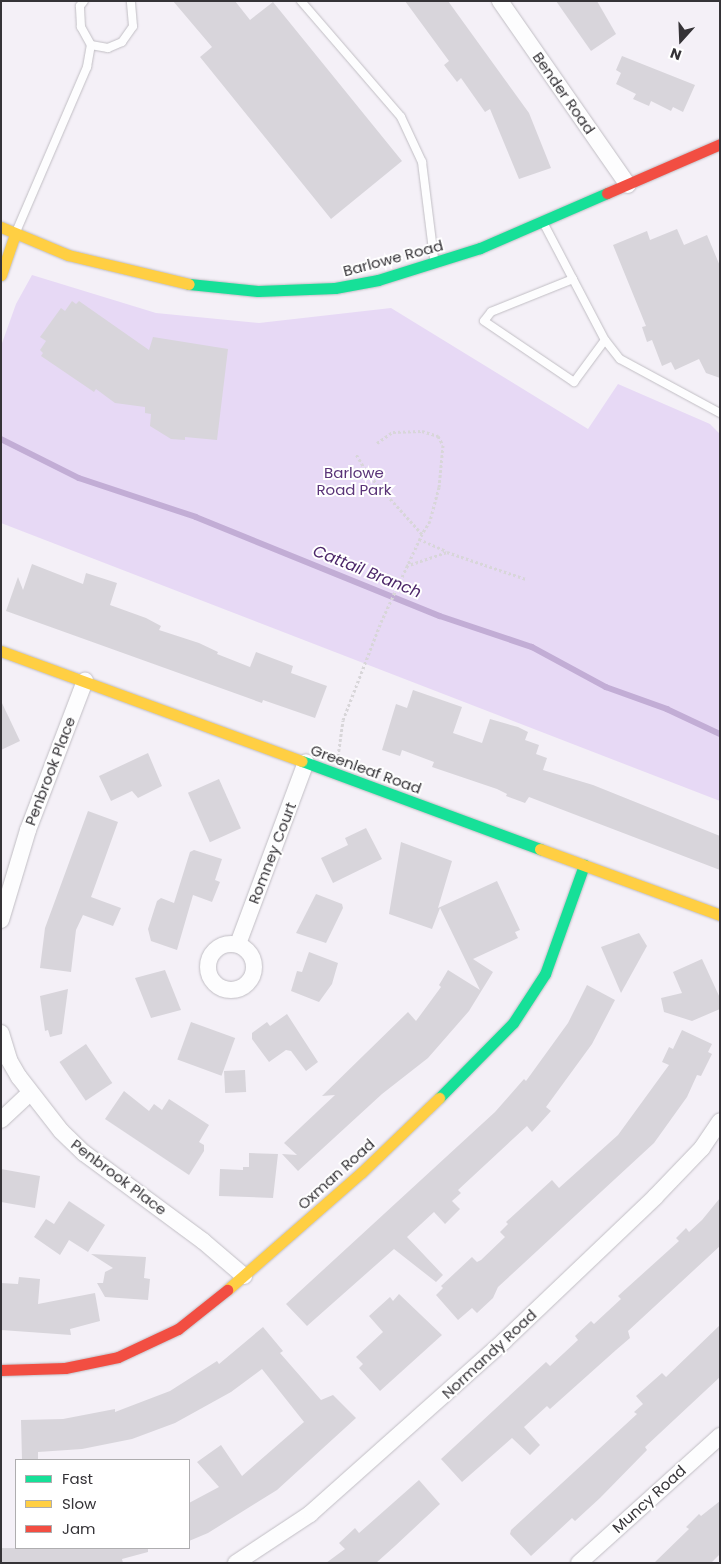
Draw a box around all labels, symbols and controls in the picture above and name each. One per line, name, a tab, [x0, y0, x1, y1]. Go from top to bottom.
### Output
north arrow	[656, 15, 706, 65]
text: N	[668, 43, 684, 65]
street label: Bender Road	[529, 48, 599, 138]
street label: Barlowe Road	[341, 236, 445, 280]
park label: Barlowe Road Park	[316, 463, 392, 498]
water label: Cattail Branch	[310, 542, 424, 602]
street label: Penbrook Place	[21, 714, 79, 828]
street label: Greenleaf Road	[308, 741, 424, 797]
street label: Romney Court	[244, 800, 300, 906]
street label: Penbrook Place	[68, 1135, 170, 1219]
street label: Oxman Road	[294, 1135, 378, 1213]
street label: Normandy Road	[438, 1306, 540, 1402]
legend	[15, 1459, 190, 1549]
street label: Muncy Road	[609, 1461, 689, 1537]
text: Fast	[62, 1468, 93, 1489]
text: Slow	[62, 1493, 96, 1514]
text: Jam	[62, 1518, 96, 1539]

